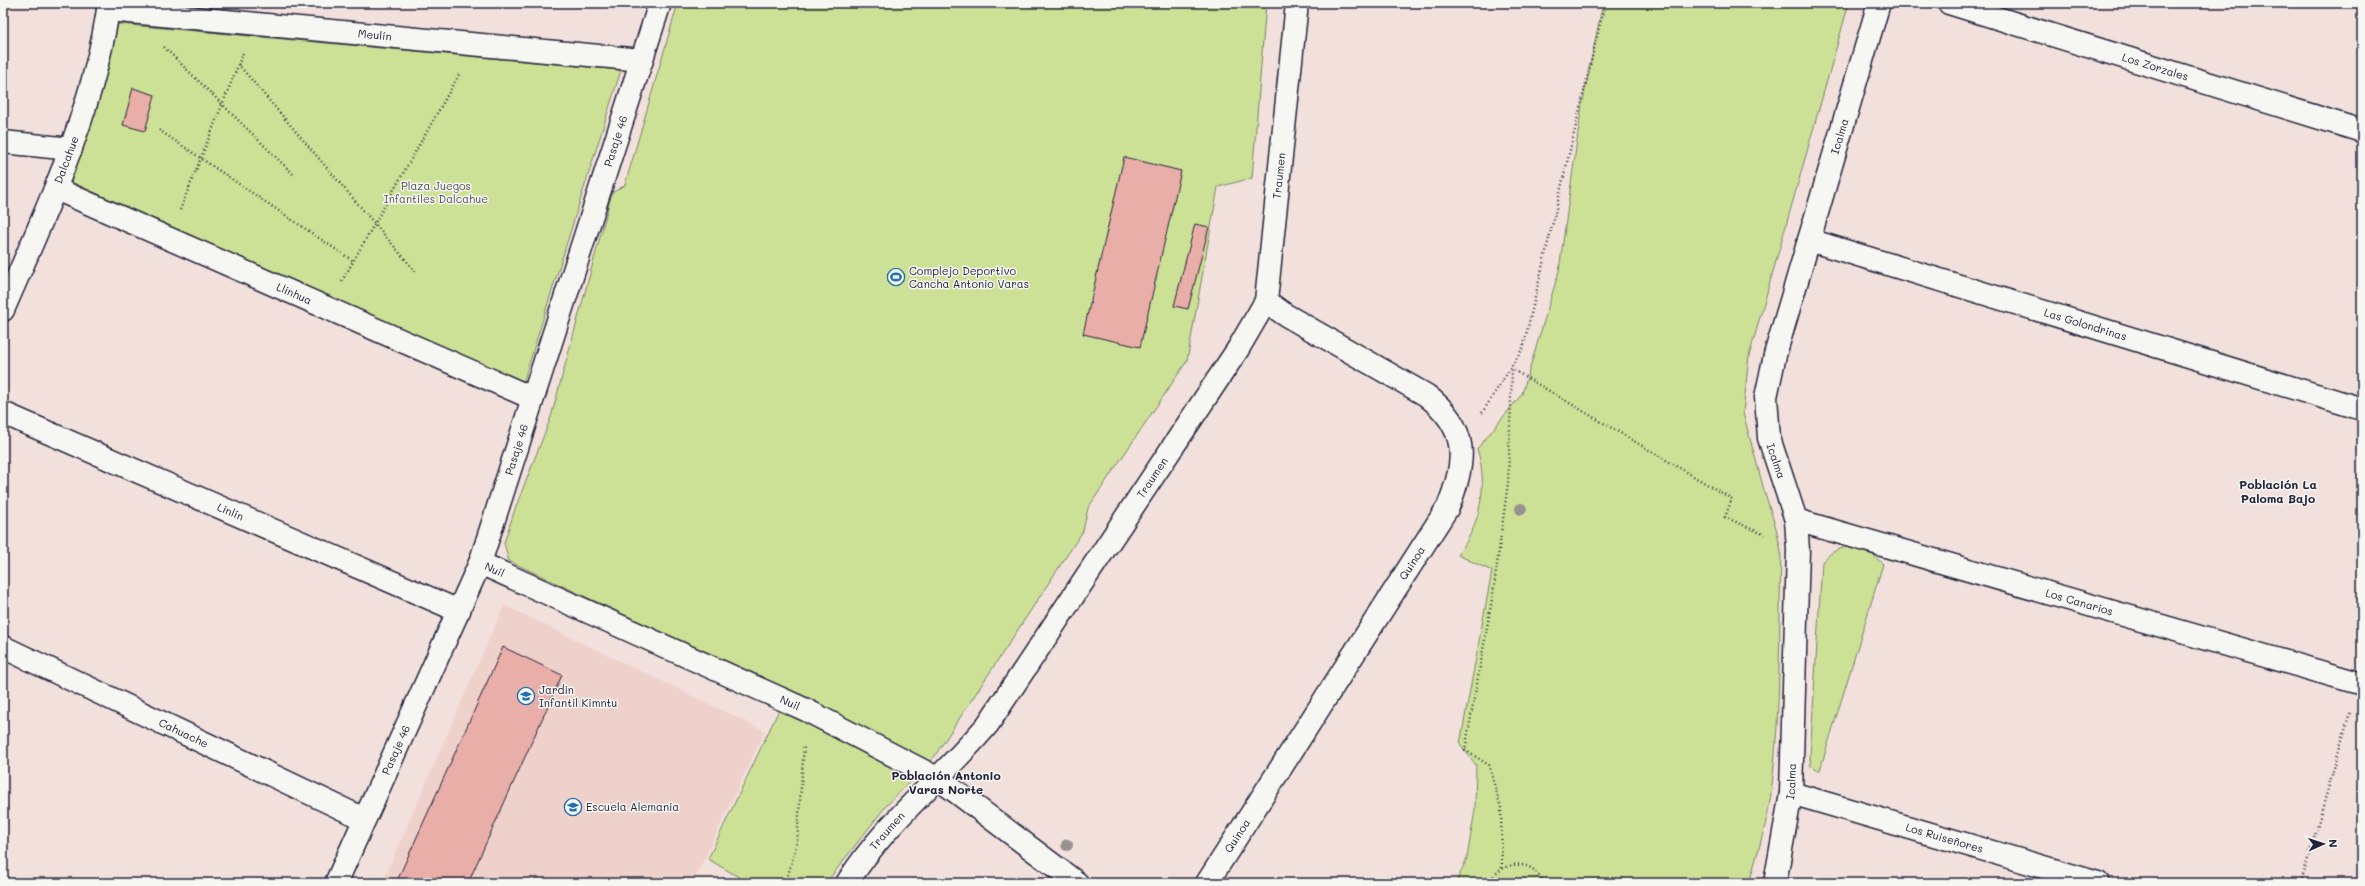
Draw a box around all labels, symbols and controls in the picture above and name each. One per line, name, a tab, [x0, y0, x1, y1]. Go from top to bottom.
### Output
street label: Meulín	[357, 25, 392, 44]
street label: Los Zorzales	[2120, 49, 2190, 84]
street label: Pasaje 46	[600, 113, 630, 169]
street label: Icalma	[1827, 116, 1852, 156]
street label: Dalcahue	[50, 134, 82, 186]
street label: Traumen	[1269, 152, 1288, 200]
park label: Plaza Juegos Infantiles Dalcahue	[384, 178, 488, 206]
place label: Complejo Deportivo Cancha Antonio Varas	[909, 263, 1029, 291]
sports icon: Complejo Deportivo Cancha Antonio Varas	[886, 267, 906, 287]
street label: Llinhua	[274, 279, 314, 307]
street label: Las Golondrinas	[2042, 304, 2129, 344]
street label: Pasaje 46	[501, 422, 531, 477]
street label: Icalma	[1763, 441, 1790, 481]
street label: Traumen	[1133, 454, 1171, 501]
district label: Población La Paloma Bajo	[2239, 476, 2317, 506]
street label: Linlín	[215, 499, 246, 524]
street label: Quinoa	[1395, 543, 1428, 583]
street label: Nuil	[482, 558, 507, 580]
street label: Los Canarios	[2044, 585, 2115, 619]
place label: Jardin Infantil Kimntu	[539, 682, 617, 710]
school or university icon: Jardin Infantil Kimntu	[516, 686, 536, 706]
street label: Nuil	[778, 691, 802, 713]
street label: Cahuache	[156, 714, 211, 751]
street label: Pasaje 46	[378, 722, 413, 777]
street label: Icalma	[1782, 763, 1799, 801]
district label: Población Antonio Varas Norte	[891, 767, 1001, 797]
school or university icon: Escuela Alemania	[563, 797, 583, 817]
place label: Escuela Alemania	[586, 799, 679, 814]
street label: Traumen	[866, 808, 908, 853]
street label: Quinoa	[1220, 816, 1253, 855]
street label: Los Ruiseñores	[1904, 819, 1985, 856]
north arrow	[2303, 824, 2343, 864]
text: N	[2326, 839, 2341, 848]

